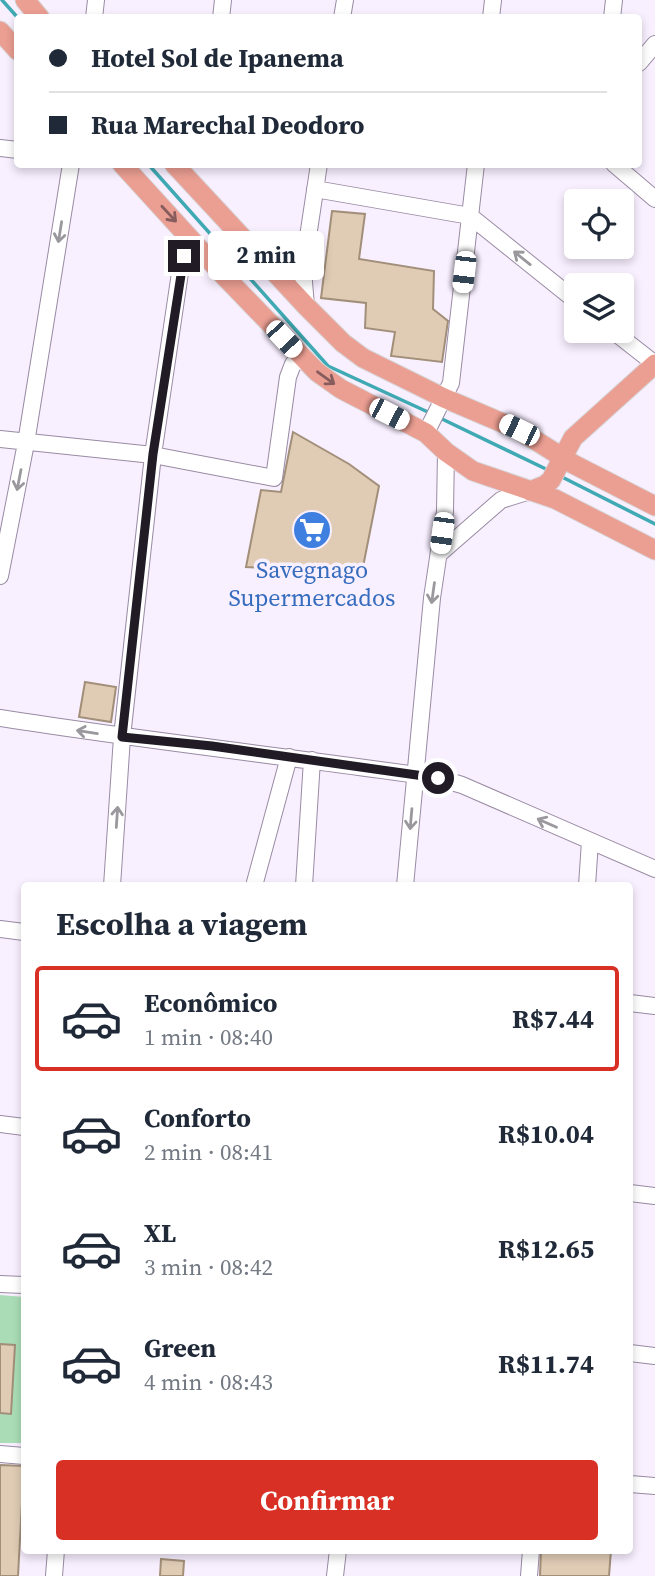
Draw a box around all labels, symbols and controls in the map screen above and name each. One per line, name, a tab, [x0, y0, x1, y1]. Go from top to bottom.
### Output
text: Hotel Sol de Ipanema	[91, 40, 344, 76]
text: Rua Marechal Deodoro	[91, 107, 365, 143]
map controls	[564, 189, 634, 343]
button: locate	[564, 189, 634, 259]
one-way arrow	[160, 205, 177, 222]
one-way arrow	[53, 220, 66, 243]
callout: 2 min	[208, 232, 324, 280]
text: 2 min	[236, 239, 296, 271]
route end	[168, 240, 200, 272]
car	[452, 250, 477, 294]
one-way arrow	[514, 250, 532, 266]
button: layers	[564, 273, 634, 343]
car	[262, 316, 307, 362]
one-way arrow	[316, 371, 335, 386]
car	[366, 395, 413, 433]
car	[496, 411, 543, 449]
one-way arrow	[11, 468, 25, 491]
supermarket icon: Savegnago Supermercados	[291, 509, 333, 551]
car	[429, 511, 456, 555]
place label: Savegnago Supermercados	[228, 553, 396, 614]
one-way arrow	[426, 581, 439, 603]
one-way arrow	[76, 725, 99, 738]
route start	[422, 762, 454, 794]
one-way arrow	[110, 806, 123, 829]
one-way arrow	[405, 807, 418, 830]
one-way arrow	[537, 815, 559, 828]
text: Escolha a viagem	[56, 902, 308, 946]
text: Econômico	[144, 985, 277, 1021]
icon: car	[60, 987, 123, 1050]
text: R$7.44	[512, 1001, 594, 1037]
text: 1 min · 08:40	[144, 1021, 273, 1053]
text: Conforto	[144, 1100, 251, 1136]
icon: car	[60, 1102, 123, 1165]
text: R$10.04	[498, 1116, 594, 1152]
text: 2 min · 08:41	[144, 1136, 273, 1168]
text: XL	[144, 1215, 176, 1251]
icon: car	[60, 1217, 123, 1280]
text: R$12.65	[498, 1231, 594, 1267]
text: 3 min · 08:42	[144, 1251, 273, 1283]
text: Green	[144, 1330, 216, 1366]
icon: car	[60, 1332, 123, 1395]
text: R$11.74	[498, 1346, 594, 1382]
text: 4 min · 08:43	[144, 1366, 273, 1398]
button: Confirmar	[56, 1460, 598, 1540]

